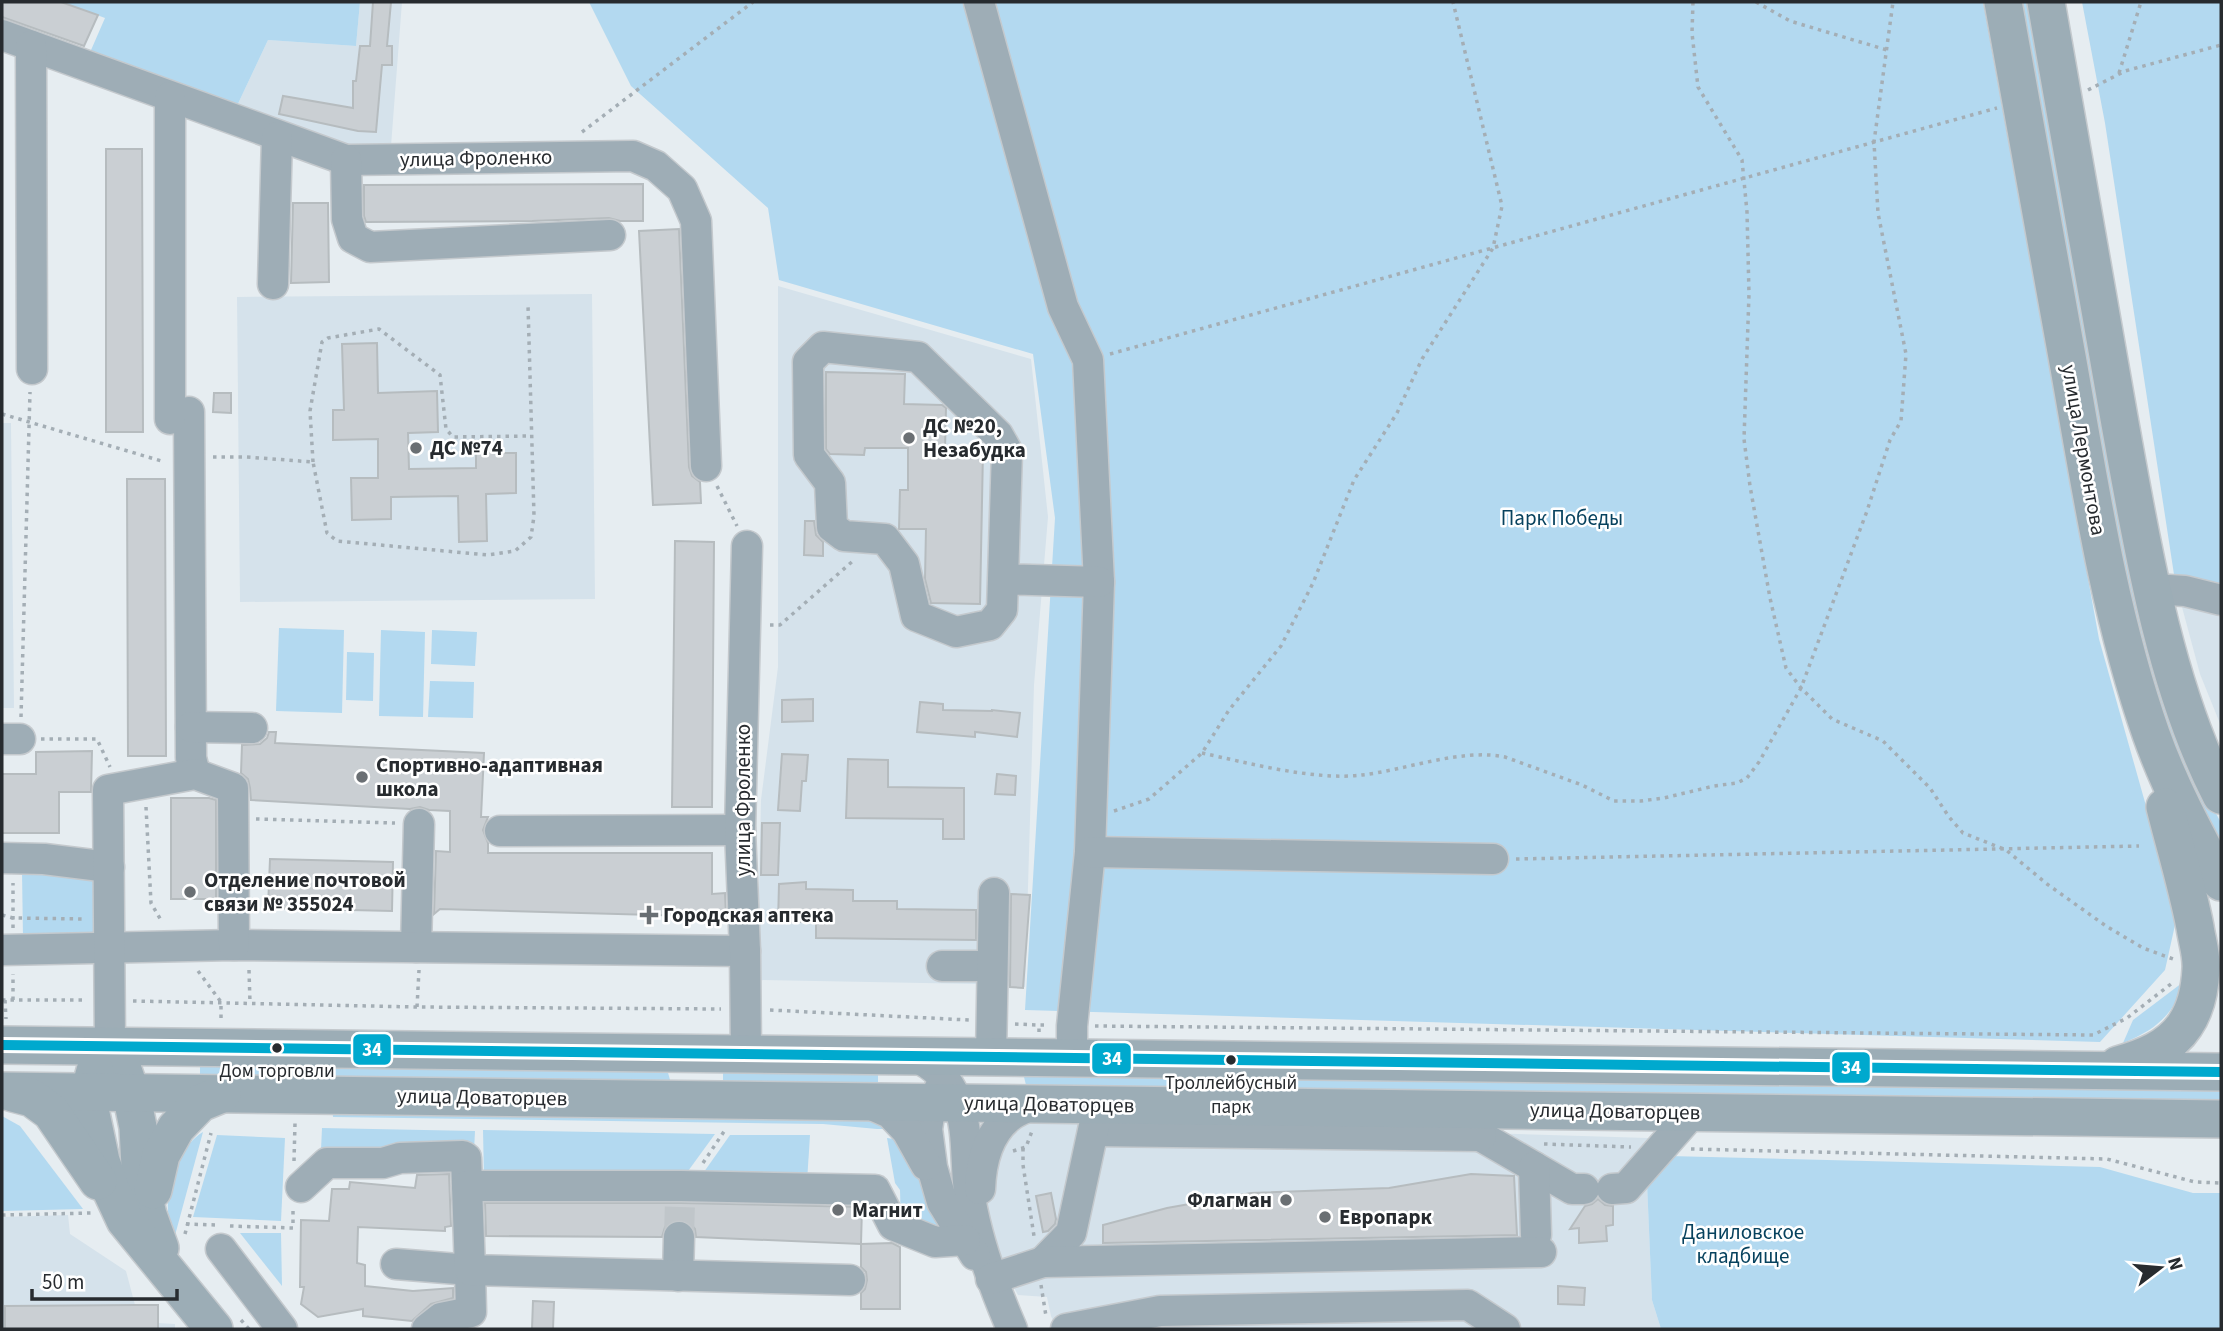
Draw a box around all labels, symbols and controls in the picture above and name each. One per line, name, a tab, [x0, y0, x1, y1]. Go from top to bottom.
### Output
street label: улица Фроленко	[400, 142, 552, 174]
street label: улица Лермонтова	[2054, 362, 2114, 538]
place label: ДС №20, Незабудка	[923, 411, 1026, 465]
marker: ДС №20, Незабудка	[901, 430, 917, 446]
place label: ДС №74	[430, 433, 503, 463]
marker: ДС №74	[408, 440, 424, 456]
park label: Парк Победы	[1501, 503, 1623, 533]
street label: улица Фроленко	[728, 724, 758, 876]
place label: Спортивно-адаптивная школа	[376, 750, 603, 804]
marker: Спортивно-адаптивная школа	[354, 769, 370, 785]
place label: Отделение почтовой связи № 355024	[204, 865, 406, 919]
marker: Отделение почтовой связи № 355024	[182, 884, 198, 900]
place label: Городская аптека	[663, 900, 834, 930]
marker: Городская аптека	[641, 907, 657, 923]
line badge: 34	[352, 1033, 392, 1066]
text: 34	[362, 1037, 382, 1064]
marker: Дом торговли	[270, 1041, 284, 1055]
line badge: 34	[1091, 1042, 1132, 1075]
text: 34	[1102, 1046, 1122, 1073]
line badge: 34	[1831, 1051, 1871, 1084]
marker: Троллейбусный парк	[1224, 1053, 1238, 1067]
text: 34	[1841, 1055, 1861, 1082]
place label: Дом торговли	[219, 1058, 335, 1085]
place label: Троллейбусный парк	[1165, 1070, 1297, 1121]
street label: улица Доваторцев	[397, 1081, 567, 1113]
street label: улица Доваторцев	[964, 1088, 1134, 1120]
street label: улица Доваторцев	[1530, 1095, 1700, 1127]
place label: Флагман	[1187, 1185, 1272, 1215]
marker: Флагман	[1278, 1192, 1294, 1208]
place label: Магнит	[852, 1195, 923, 1225]
marker: Магнит	[830, 1202, 846, 1218]
place label: Европарк	[1339, 1202, 1432, 1232]
marker: Европарк	[1317, 1209, 1333, 1225]
park label: Даниловское кладбище	[1682, 1217, 1804, 1271]
north arrow	[2125, 1233, 2195, 1303]
text: N	[2160, 1254, 2190, 1274]
scale bar	[32, 1258, 177, 1302]
text: 50 m	[42, 1267, 84, 1297]

